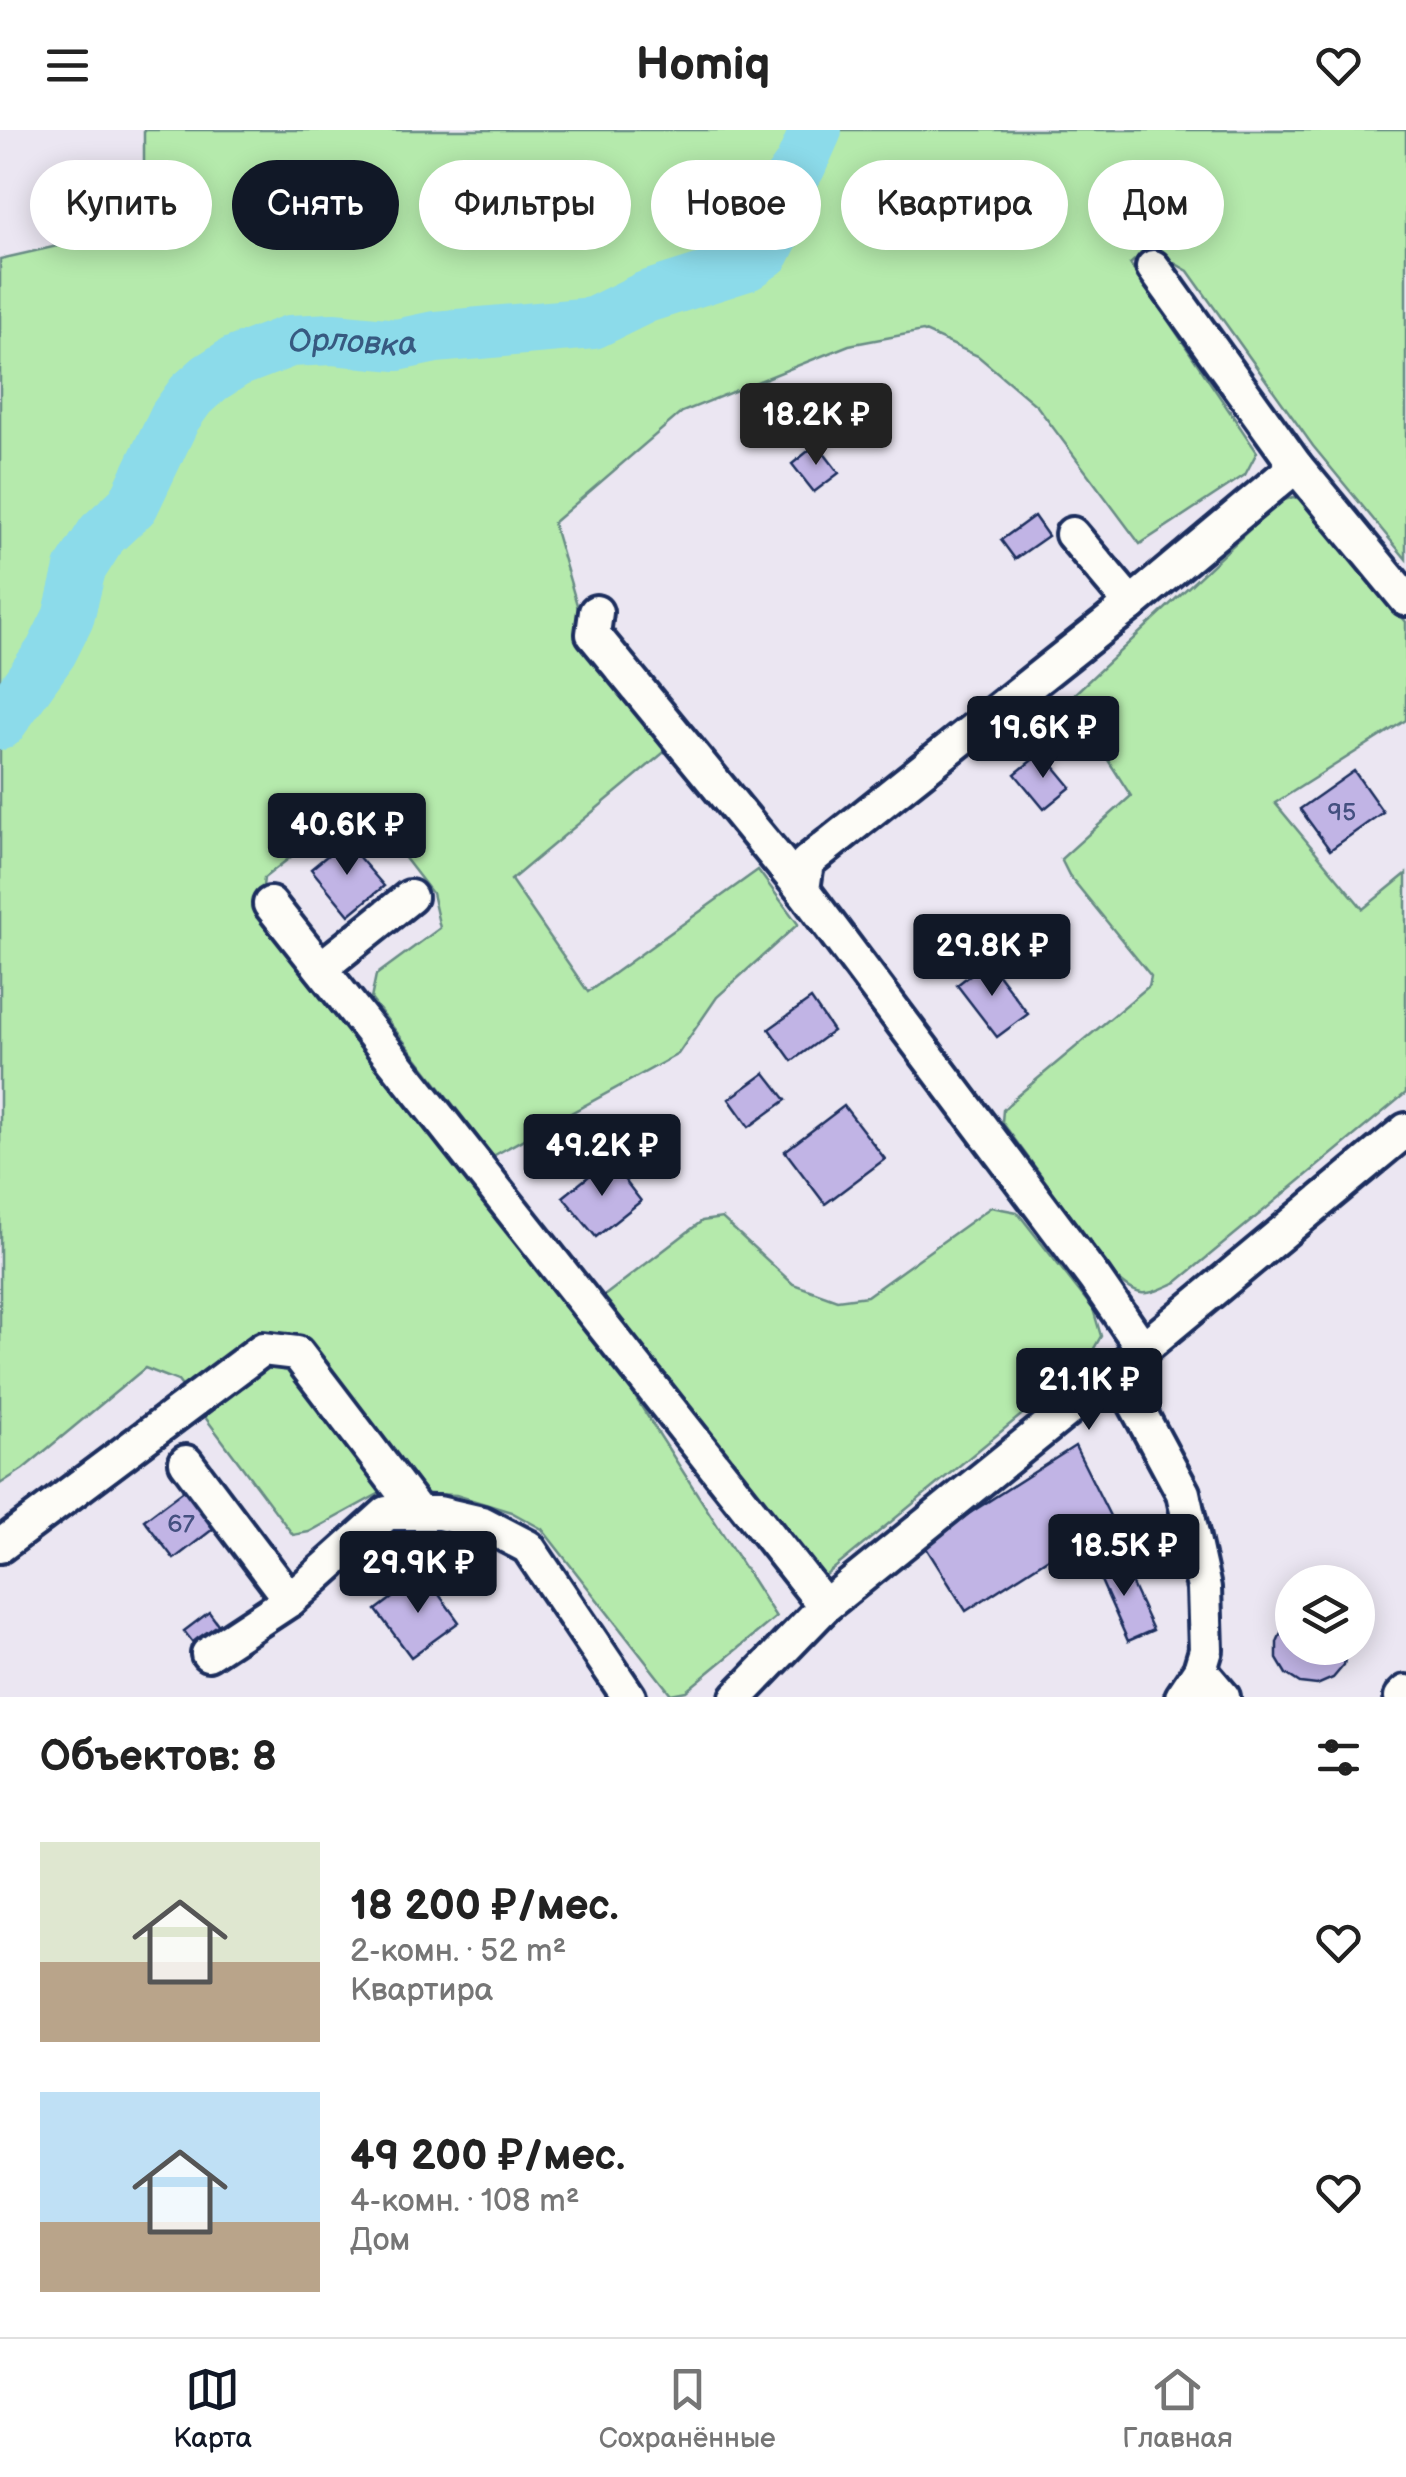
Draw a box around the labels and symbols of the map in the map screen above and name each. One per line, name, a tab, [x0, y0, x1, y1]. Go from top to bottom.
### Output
water label: Орловка	[288, 321, 421, 366]
pin: 18.2K ₽	[724, 383, 908, 468]
pin: 19.6K ₽	[951, 696, 1135, 781]
pin: 40.6K ₽	[255, 793, 439, 878]
house number: 95	[1328, 797, 1356, 828]
pin: 29.8K ₽	[900, 914, 1084, 999]
pin: 49.2K ₽	[510, 1114, 694, 1199]
pin: 21.1K ₽	[997, 1348, 1181, 1433]
house number: 67	[167, 1509, 195, 1540]
pin: 18.5K ₽	[1032, 1514, 1216, 1599]
pin: 29.9K ₽	[326, 1531, 510, 1616]

